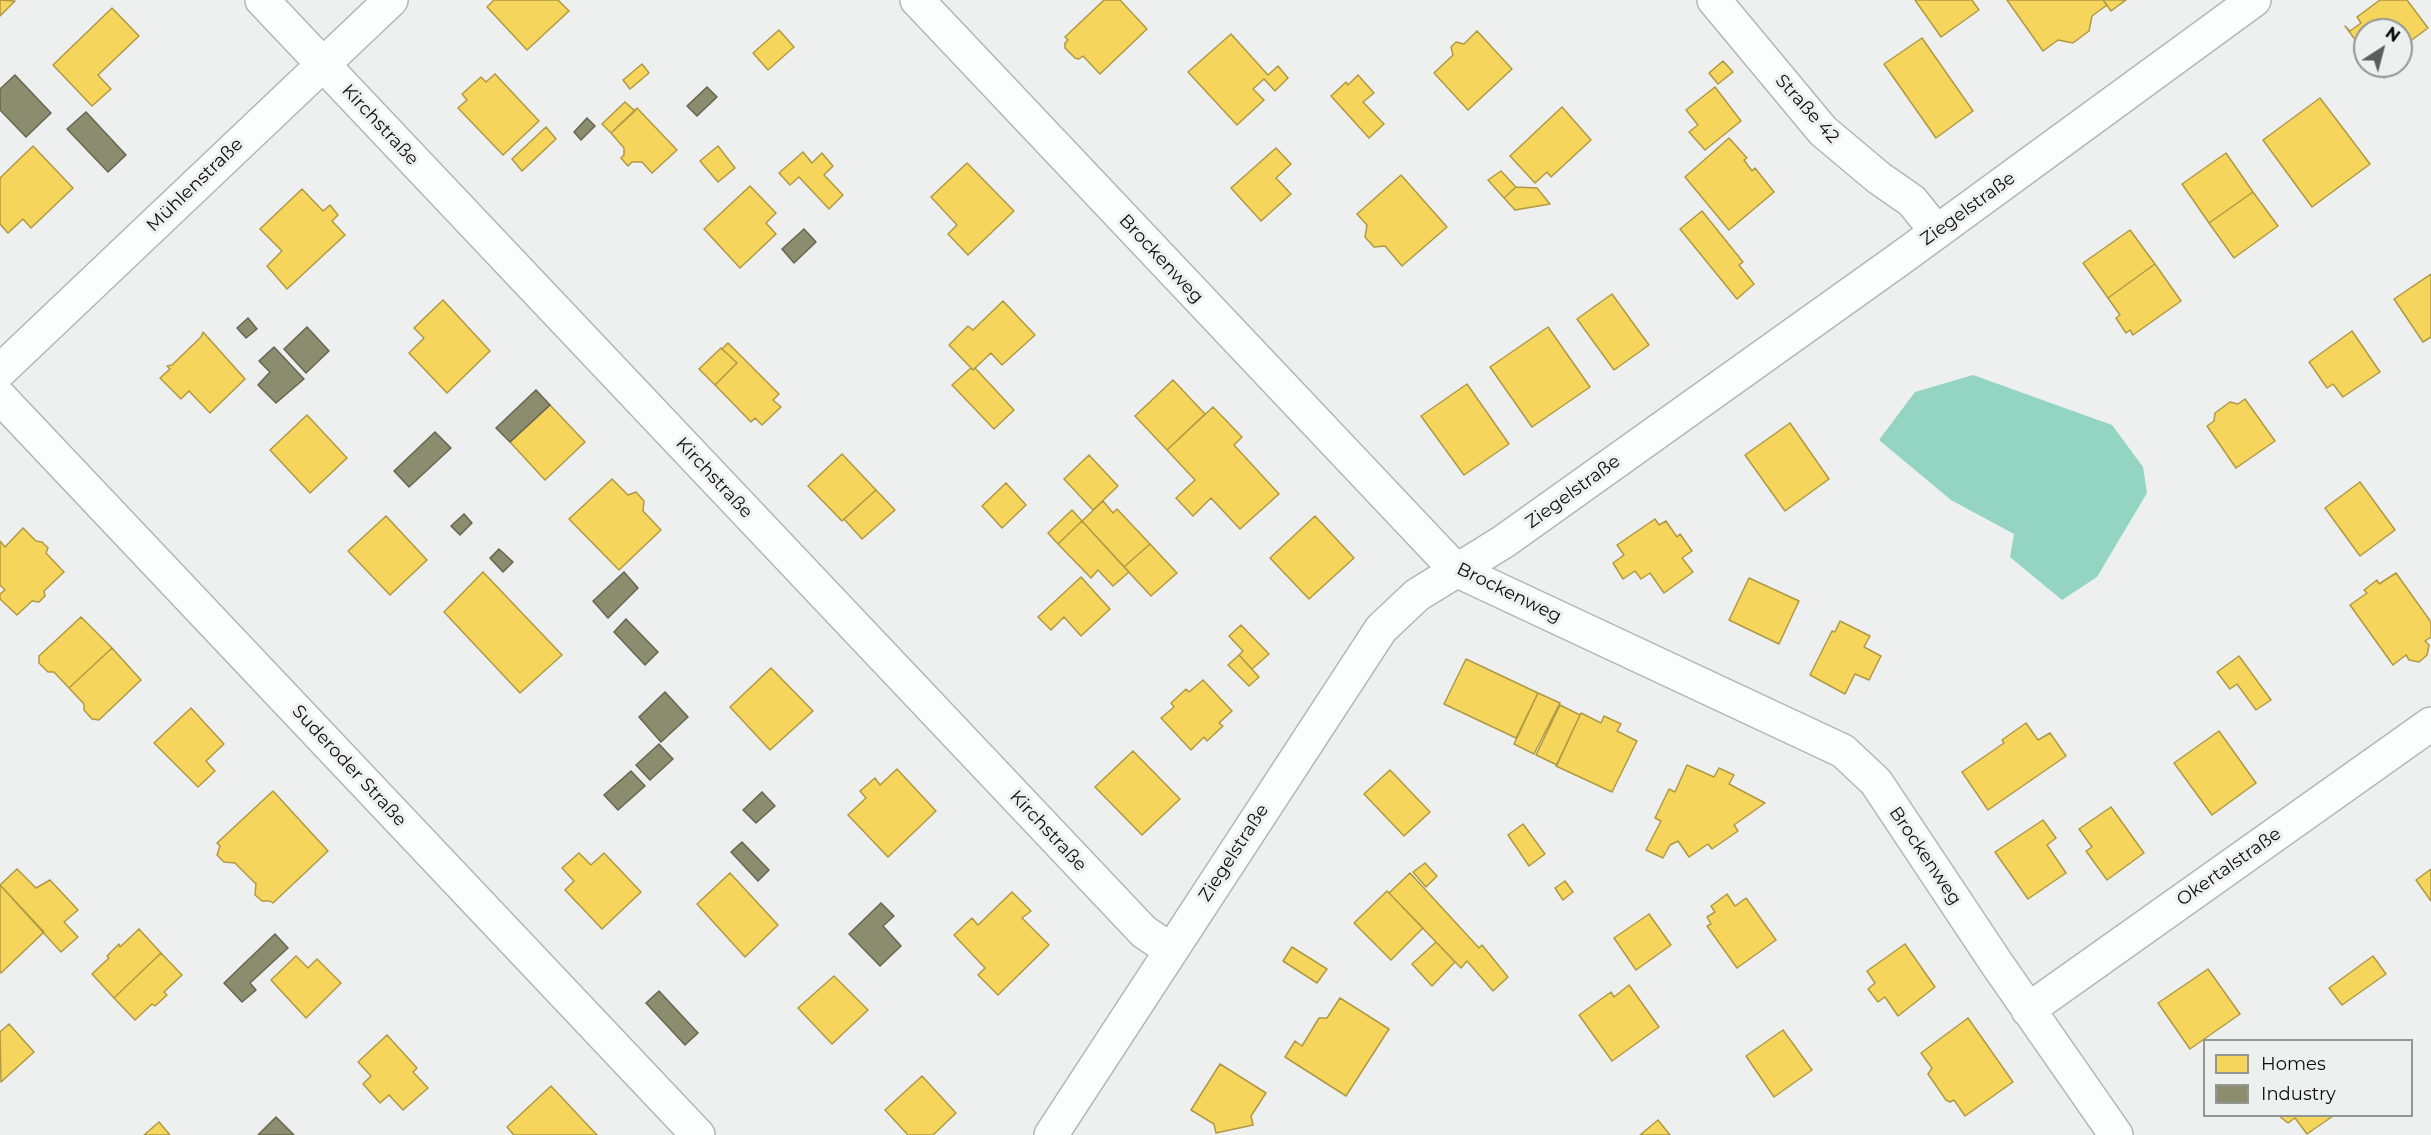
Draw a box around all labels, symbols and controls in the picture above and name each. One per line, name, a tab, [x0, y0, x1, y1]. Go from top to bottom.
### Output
north arrow	[2353, 18, 2413, 78]
text: N	[2382, 23, 2404, 46]
street label: Straße 42	[1770, 70, 1844, 148]
street label: Kirchstraße	[337, 80, 423, 170]
street label: Mühlenstraße	[142, 134, 248, 236]
street label: Ziegelstraße	[1917, 167, 2019, 251]
street label: Brockenweg	[1114, 210, 1208, 308]
street label: Kirchstraße	[671, 433, 757, 523]
street label: Ziegelstraße	[1522, 450, 1624, 534]
street label: Brockenweg	[1453, 558, 1565, 628]
street label: Suderoder Straße	[287, 701, 411, 831]
street label: Kirchstraße	[1005, 786, 1091, 876]
street label: Ziegelstraße	[1195, 800, 1273, 906]
street label: Brockenweg	[1884, 803, 1966, 909]
street label: Okertalstraße	[2173, 823, 2285, 911]
legend	[2203, 1039, 2413, 1117]
text: Homes	[2261, 1053, 2326, 1075]
text: Industry	[2261, 1083, 2336, 1105]

